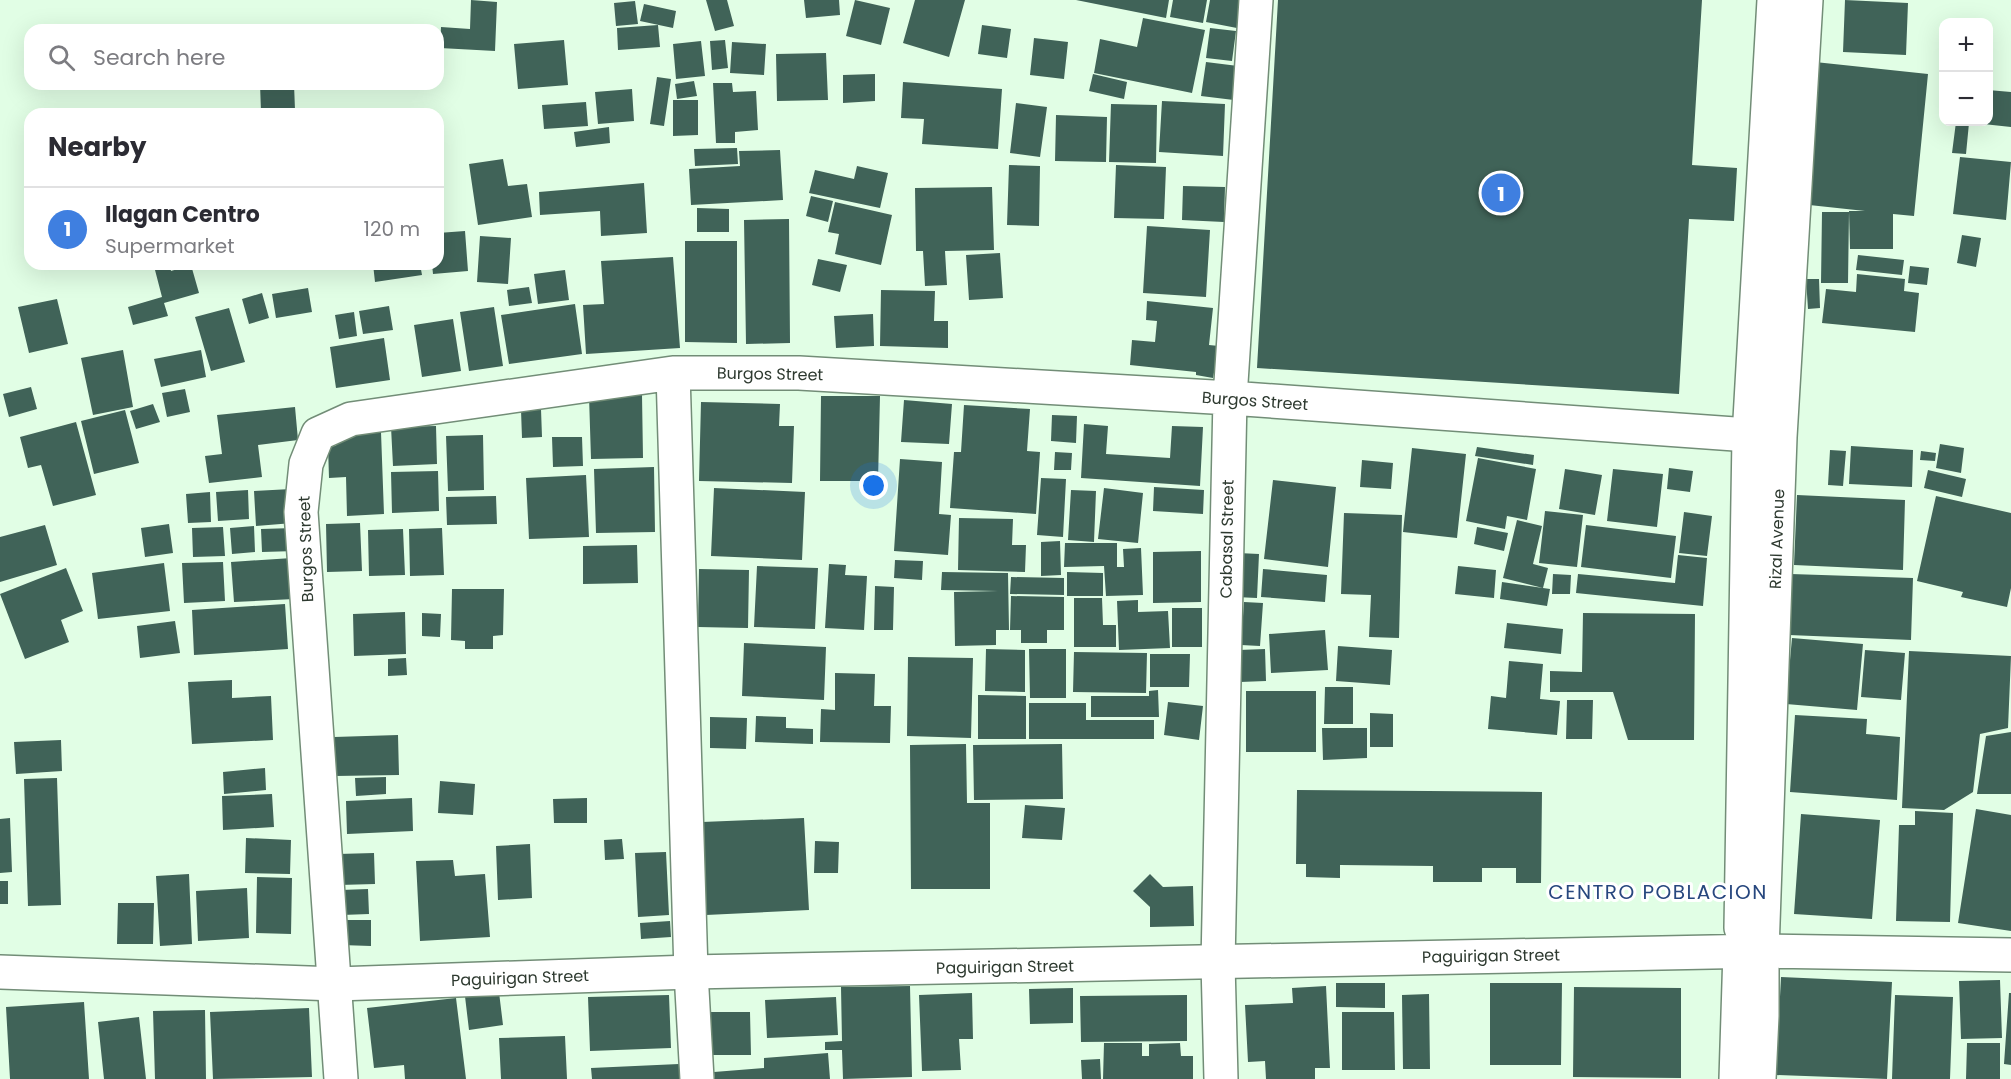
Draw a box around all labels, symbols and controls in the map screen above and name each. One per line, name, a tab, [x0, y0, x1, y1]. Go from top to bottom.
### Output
map controls	[1939, 18, 1993, 126]
button: +	[1939, 18, 1993, 72]
search box	[24, 24, 444, 90]
icon: search	[45, 41, 78, 74]
text: Search here	[93, 42, 226, 73]
button: −	[1939, 72, 1993, 126]
text: Nearby	[48, 129, 146, 165]
pin: 1	[1482, 170, 1520, 216]
text: Ilagan Centro	[105, 199, 260, 230]
text: 1	[64, 215, 71, 243]
text: 120 m	[364, 215, 420, 243]
text: Supermarket	[105, 232, 234, 260]
street label: Burgos Street	[717, 362, 824, 386]
street label: Burgos Street	[1201, 386, 1309, 416]
your location	[859, 471, 888, 500]
street label: Cabasal Street	[1214, 479, 1240, 599]
street label: Rizal Avenue	[1764, 489, 1790, 589]
street label: Burgos Street	[293, 495, 319, 603]
district label: CENTRO POBLACION	[1548, 878, 1768, 906]
street label: Paguirigan Street	[1422, 943, 1560, 969]
street label: Paguirigan Street	[936, 954, 1074, 980]
street label: Paguirigan Street	[451, 964, 590, 992]

